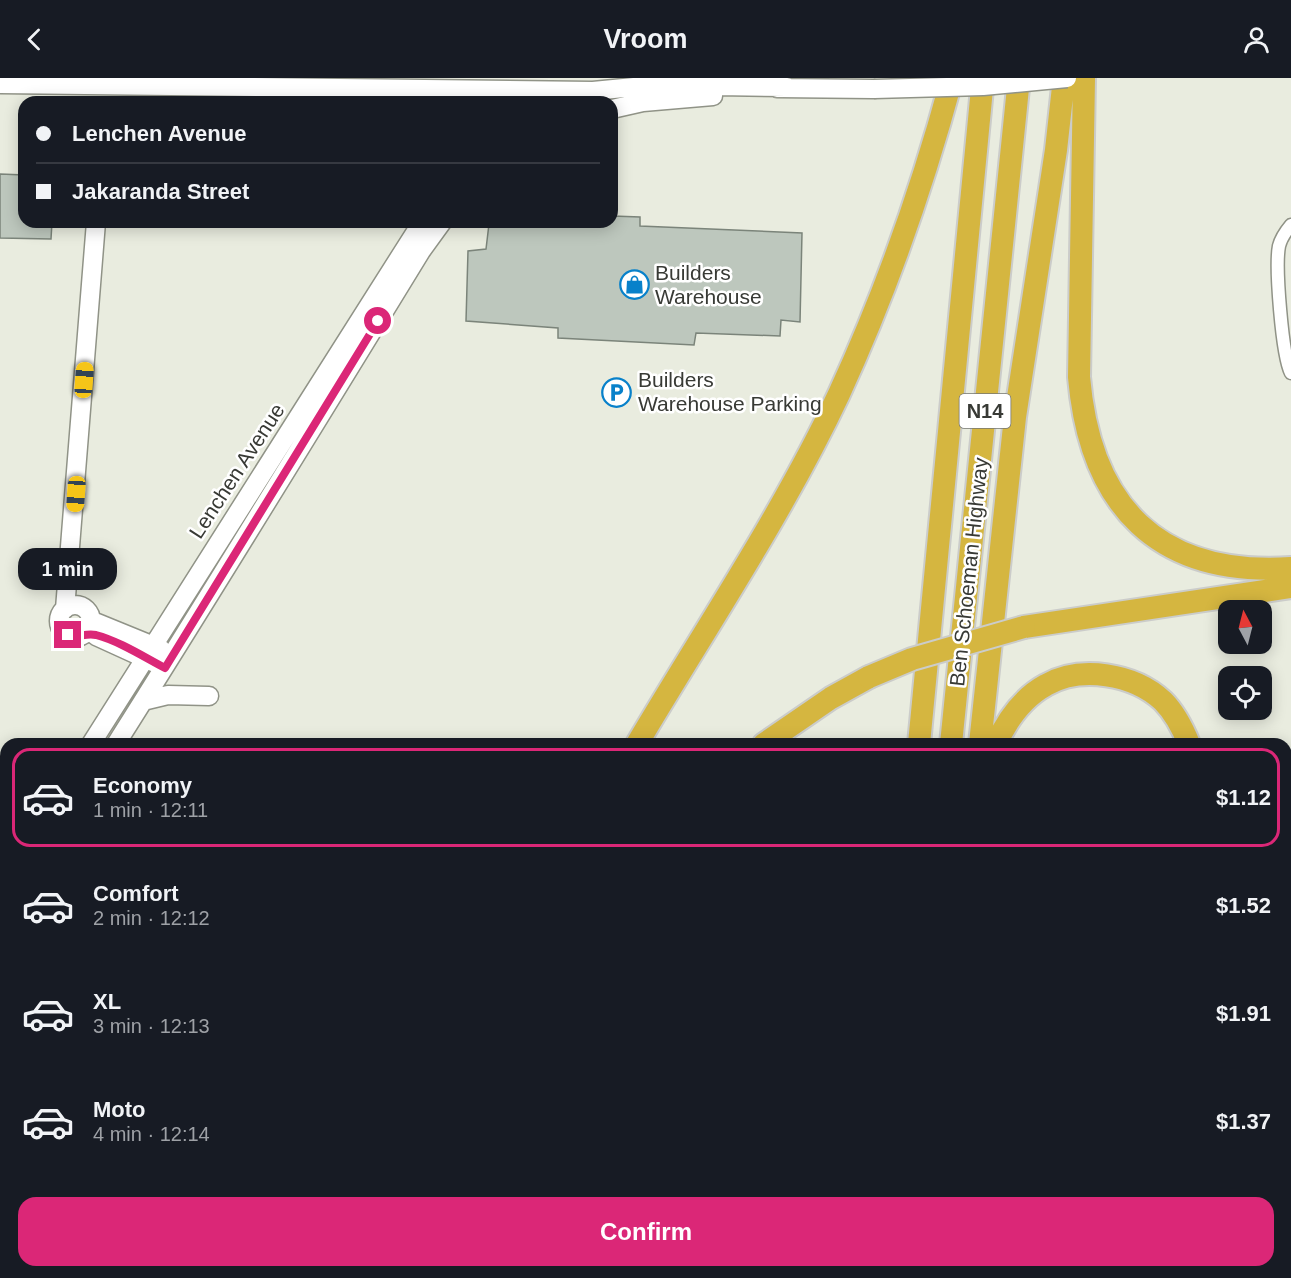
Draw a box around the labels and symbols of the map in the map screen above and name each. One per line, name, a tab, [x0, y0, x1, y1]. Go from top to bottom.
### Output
place label: Builders Warehouse	[655, 261, 762, 308]
shop icon: Builders Warehouse	[618, 269, 650, 301]
route start	[364, 307, 391, 334]
car	[74, 361, 94, 399]
place label: Builders Warehouse Parking	[638, 368, 822, 415]
parking icon: Builders Warehouse Parking	[601, 376, 633, 408]
road number: N14	[960, 394, 1010, 428]
street label: Lenchen Avenue	[184, 399, 289, 542]
street label: Ben Schoeman Highway	[945, 456, 992, 688]
car	[66, 475, 86, 513]
callout: 1 min	[19, 548, 118, 590]
north arrow	[1218, 600, 1272, 654]
route end	[54, 621, 81, 648]

